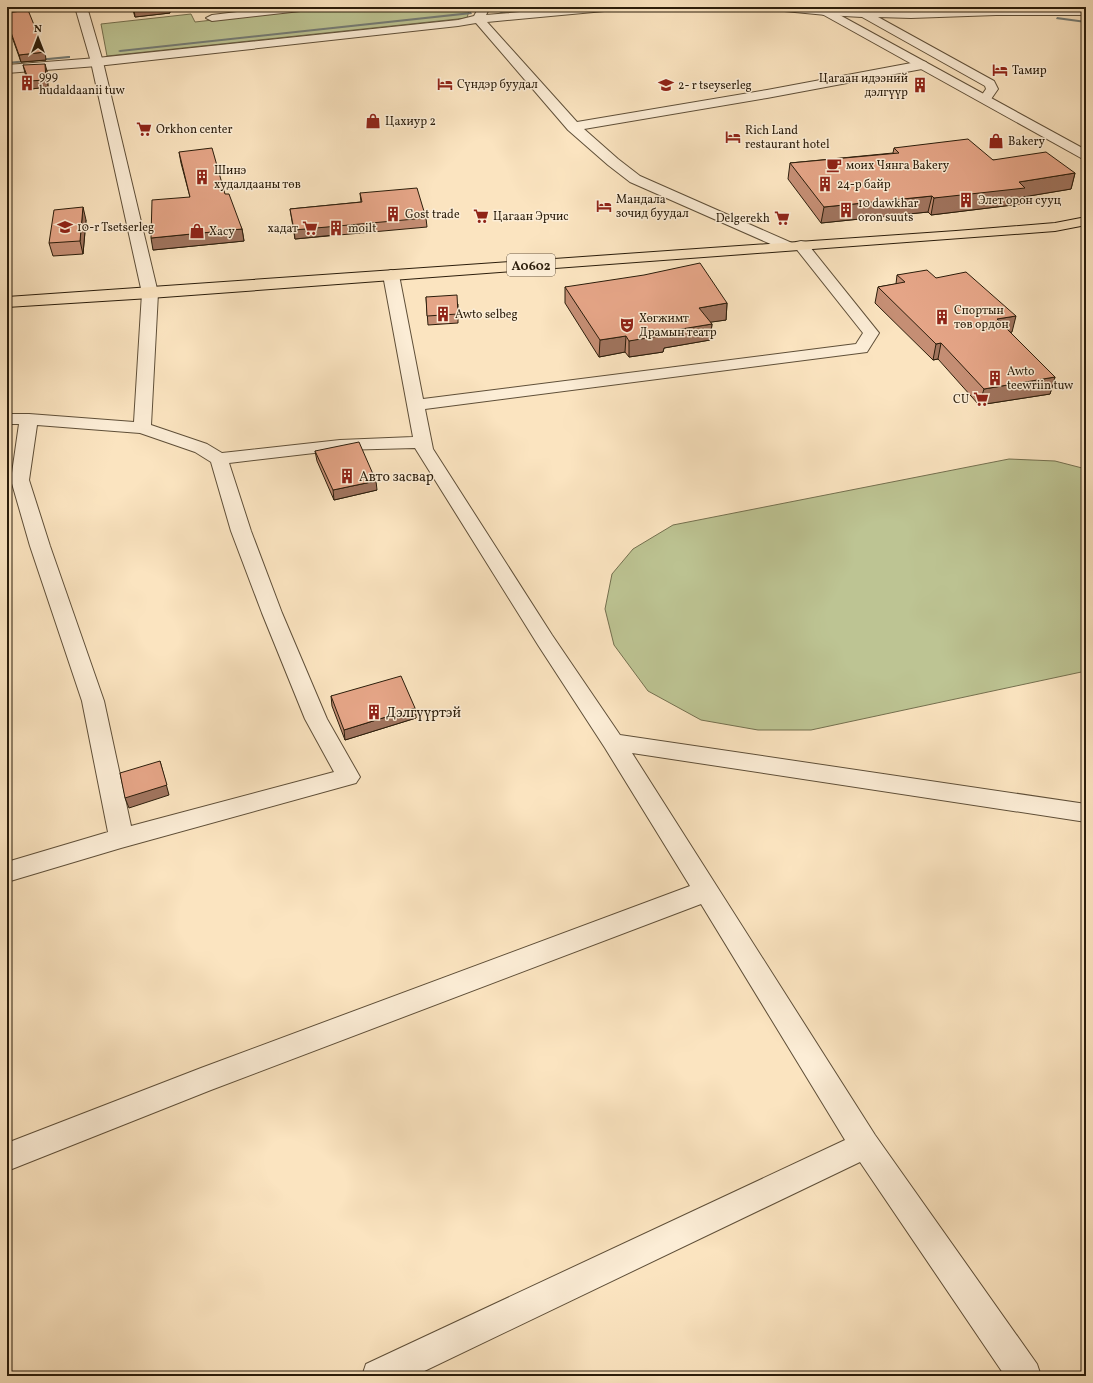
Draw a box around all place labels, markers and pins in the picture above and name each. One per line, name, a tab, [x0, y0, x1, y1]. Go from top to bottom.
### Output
hotel icon: Тамир	[991, 61, 1009, 79]
place label: Тамир	[1012, 63, 1047, 79]
place label: 999 hudaldaanii tuw	[39, 69, 125, 99]
place label: Цагаан идээний дэлгүүр	[819, 71, 908, 101]
building icon: 999 hudaldaanii tuw	[18, 74, 36, 92]
hotel icon: Сүндэр буудал	[436, 75, 454, 93]
school or university icon: 2- r tseyserleg	[657, 76, 675, 94]
building icon: Цагаан идээний дэлгүүр	[911, 76, 929, 94]
place label: Сүндэр буудал	[457, 77, 538, 93]
place label: 2- r tseyserleg	[678, 78, 752, 94]
shop icon: Цахиур 2	[364, 112, 382, 130]
place label: Цахиур 2	[385, 114, 436, 130]
supermarket icon: Orkhon center	[135, 120, 153, 138]
place label: Orkhon center	[156, 122, 232, 138]
place label: Rich Land restaurant hotel	[745, 123, 830, 153]
hotel icon: Rich Land restaurant hotel	[724, 128, 742, 146]
shop icon: Bakery	[987, 132, 1005, 150]
place label: Bakery	[1008, 134, 1046, 150]
cafe icon: моих Чянга Bakery	[825, 156, 843, 174]
place label: моих Чянга Bakery	[846, 158, 950, 174]
place label: Шинэ худалдааны төв	[214, 163, 301, 193]
building icon: Шинэ худалдааны төв	[193, 168, 211, 186]
building icon: 24-р байр	[816, 175, 834, 193]
place label: 24-р байр	[837, 177, 891, 193]
building icon: Элет орон сууц	[957, 191, 975, 209]
place label: Мандала зочид буудал	[616, 192, 689, 222]
place label: Элет орон сууц	[978, 193, 1062, 209]
place label: 10 dawkhar oron suuts	[858, 196, 919, 226]
hotel icon: Мандала зочид буудал	[595, 197, 613, 215]
building icon: 10 dawkhar oron suuts	[837, 201, 855, 219]
building icon: Gost trade	[384, 205, 402, 223]
place label: Gost trade	[405, 207, 460, 223]
supermarket icon: Цагаан Эрчис	[472, 207, 490, 225]
place label: Цагаан Эрчис	[493, 209, 569, 225]
supermarket icon: Delgerekh	[773, 209, 791, 227]
place label: Delgerekh	[716, 211, 770, 227]
school or university icon: 10-r Tsetserleg	[56, 218, 74, 236]
supermarket icon: хадат	[301, 219, 319, 237]
building icon: moilt	[327, 219, 345, 237]
place label: 10-r Tsetserleg	[77, 220, 154, 236]
place label: хадат	[268, 221, 298, 237]
place label: moilt	[348, 221, 376, 237]
shop icon: Хасу	[188, 222, 206, 240]
place label: Хасу	[209, 224, 235, 240]
place label: Спортын төв ордон	[954, 303, 1009, 333]
building icon: Awto selbeg	[434, 305, 452, 323]
place label: Awto selbeg	[455, 307, 518, 323]
building icon: Спортын төв ордон	[933, 308, 951, 326]
place label: Хөгжимт Драмын театр	[639, 311, 717, 341]
theatre icon: Хөгжимт Драмын театр	[618, 316, 636, 334]
place label: Awto teewriin tuw	[1007, 364, 1074, 394]
building icon: Awto teewriin tuw	[986, 369, 1004, 387]
supermarket icon: CU	[972, 390, 990, 408]
place label: CU	[953, 392, 969, 408]
building icon: Авто засвар	[338, 467, 356, 485]
place label: Авто засвар	[359, 468, 434, 487]
building icon: Дэлгүүртэй	[365, 703, 383, 721]
place label: Дэлгүүртэй	[386, 704, 461, 723]

